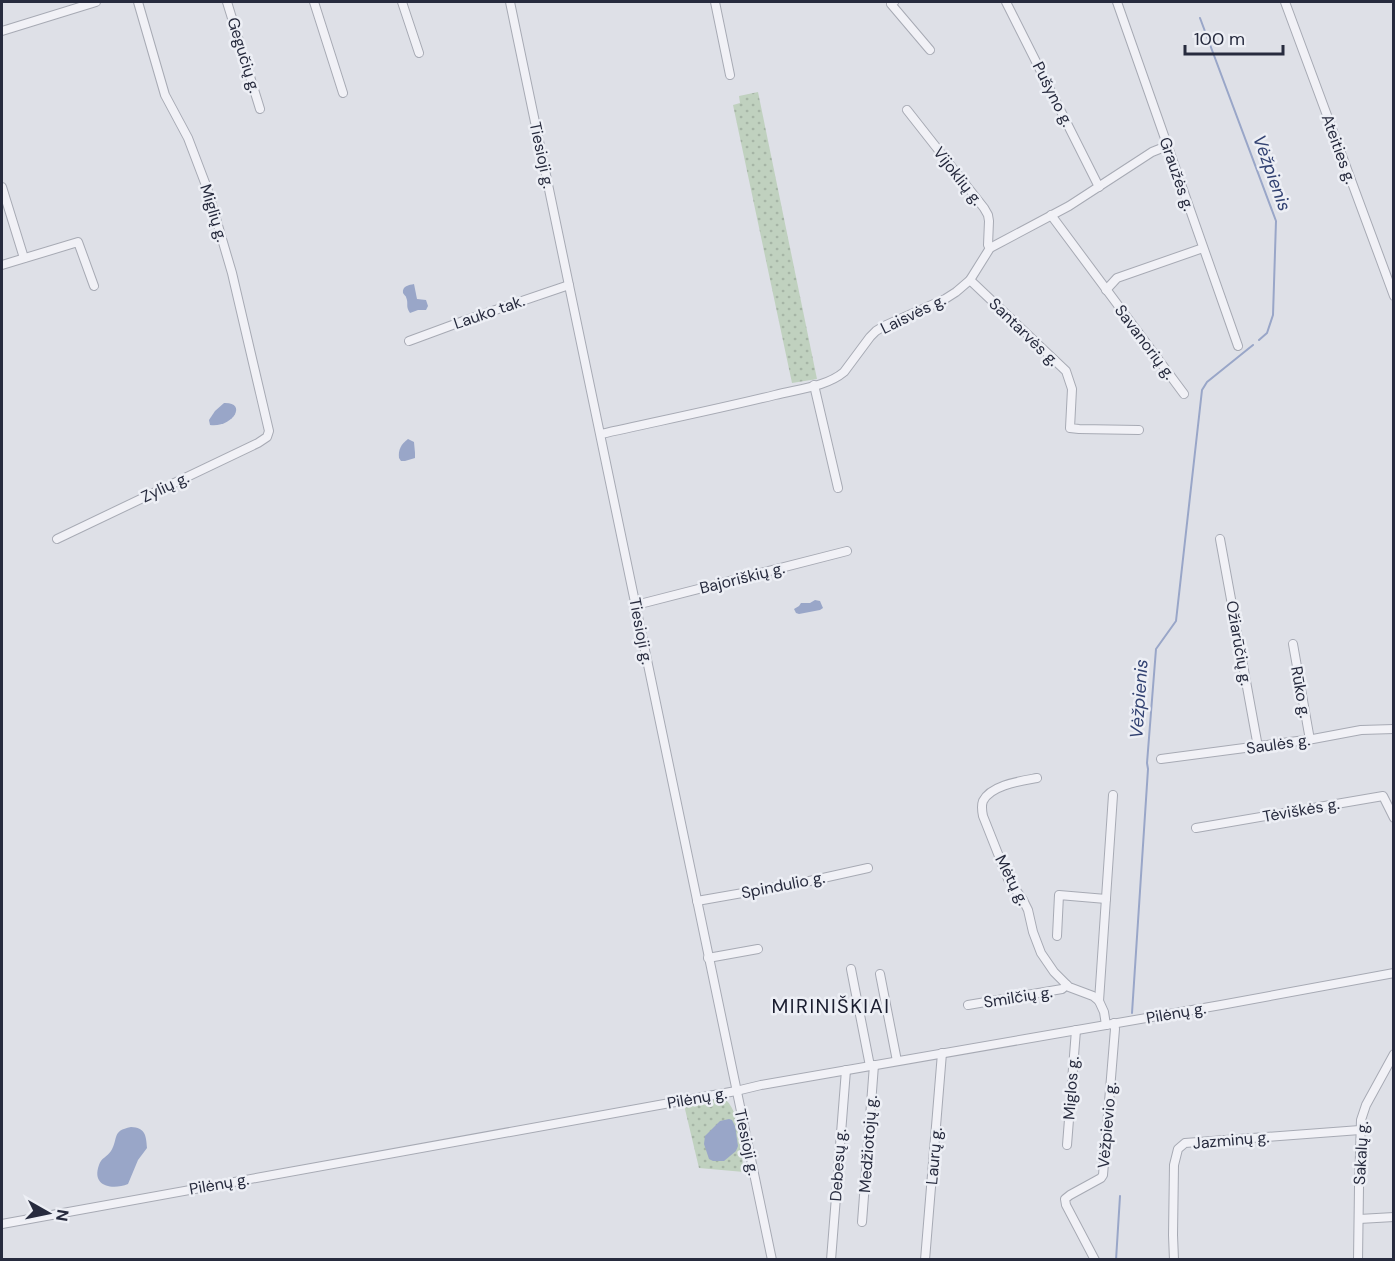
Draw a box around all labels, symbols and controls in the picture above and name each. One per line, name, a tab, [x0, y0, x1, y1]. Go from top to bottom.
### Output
street label: Gegučių g.	[223, 15, 265, 95]
scale bar	[1185, 18, 1282, 56]
text: 100 m	[1194, 27, 1245, 51]
street label: Pušyno g.	[1028, 58, 1078, 130]
street label: Ateities g.	[1317, 111, 1361, 187]
street label: Tiesioji g.	[525, 120, 559, 190]
water label: Vėžpienis	[1247, 132, 1297, 214]
street label: Graužės g.	[1155, 134, 1199, 214]
street label: Vijoklių g.	[929, 142, 987, 210]
street label: Miglių g.	[195, 182, 233, 244]
street label: Laisvės g.	[877, 289, 949, 339]
street label: Lauko tak.	[451, 290, 527, 334]
street label: Santarvės g.	[984, 293, 1064, 371]
street label: Savanorių g.	[1110, 300, 1180, 384]
street label: Zylių g.	[138, 467, 192, 507]
street label: Bajoriškių g.	[697, 557, 787, 599]
street label: Tiesioji g.	[624, 596, 658, 666]
street label: Ožiarūčių g.	[1221, 599, 1257, 687]
water label: Vėžpienis	[1124, 658, 1154, 740]
street label: Rūko g.	[1286, 665, 1316, 719]
street label: Saulės g.	[1245, 729, 1311, 759]
street label: Tėviškės g.	[1261, 793, 1341, 827]
street label: Mėtų g.	[990, 851, 1034, 909]
street label: Spindulio g.	[739, 867, 827, 903]
street label: Smilčių g.	[982, 981, 1054, 1013]
district label: MIRINIŠKIAI	[772, 993, 890, 1019]
street label: Pilėnų g.	[1144, 997, 1208, 1029]
street label: Miglos g.	[1058, 1056, 1084, 1120]
street label: Vėžpievio g.	[1093, 1081, 1121, 1169]
street label: Pilėnų g.	[665, 1082, 729, 1114]
street label: Medžiotojų g.	[854, 1094, 882, 1194]
street label: Tiesioji g.	[730, 1107, 764, 1177]
street label: Sakalų g.	[1349, 1121, 1373, 1185]
street label: Laurų g.	[921, 1126, 947, 1186]
street label: Jazminų g.	[1192, 1126, 1270, 1154]
street label: Debesų g.	[825, 1128, 851, 1202]
street label: Pilėnų g.	[187, 1168, 251, 1200]
north arrow	[18, 1183, 78, 1243]
text: N	[51, 1208, 74, 1223]

